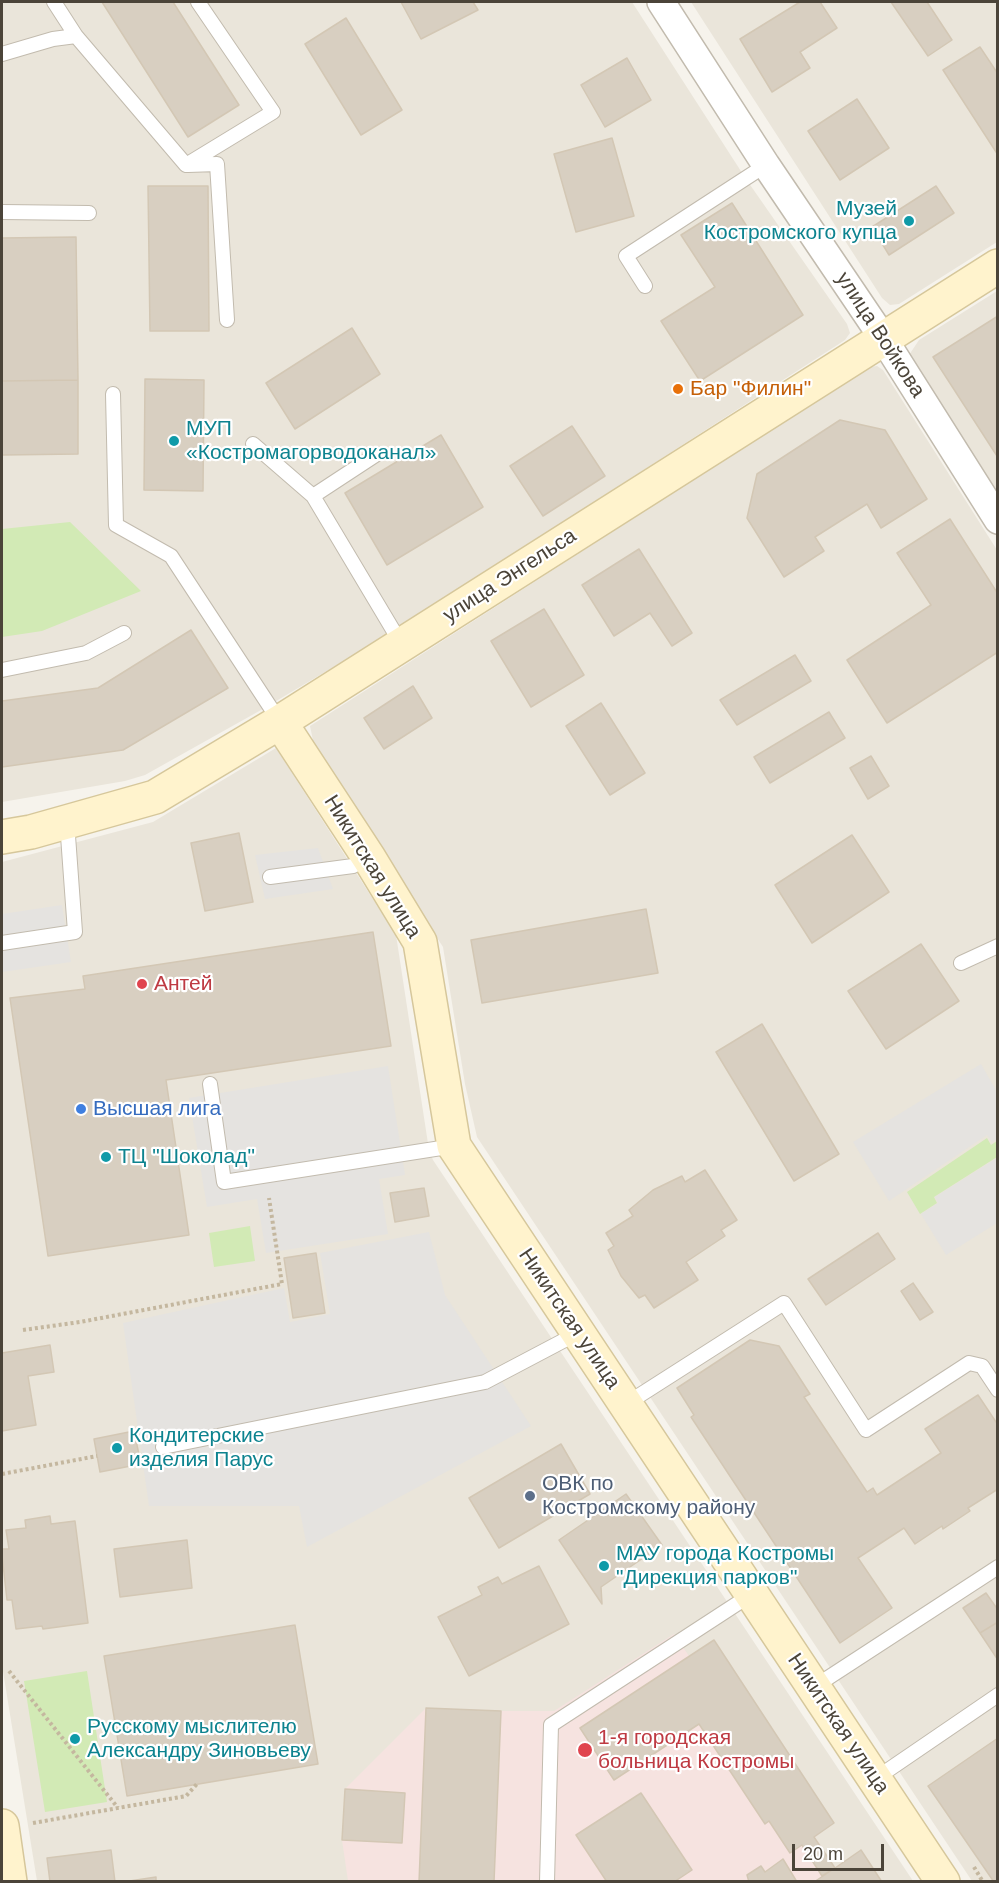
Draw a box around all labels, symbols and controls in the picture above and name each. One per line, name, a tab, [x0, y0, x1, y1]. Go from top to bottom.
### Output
place label: Музей Костромского купца	[704, 196, 897, 246]
marker: Музей Костромского купца	[902, 214, 916, 228]
street label: улица Войкова	[830, 267, 930, 403]
place label: Бар "Филин"	[690, 376, 811, 402]
marker: Бар "Филин"	[671, 382, 685, 396]
place label: МУП «Костромагорводоканал»	[186, 416, 436, 466]
marker: МУП «Костромагорводоканал»	[167, 434, 181, 448]
street label: улица Энгельса	[439, 524, 581, 628]
street label: Никитская улица	[318, 791, 426, 943]
place label: Антей	[154, 971, 212, 997]
marker: Антей	[135, 977, 149, 991]
place label: Высшая лига	[93, 1096, 221, 1122]
marker: Высшая лига	[74, 1102, 88, 1116]
place label: ТЦ "Шоколад"	[118, 1144, 255, 1170]
marker: ТЦ "Шоколад"	[99, 1150, 113, 1164]
street label: Никитская улица	[513, 1244, 625, 1394]
place label: Кондитерские изделия Парус	[129, 1423, 273, 1473]
marker: Кондитерские изделия Парус	[110, 1441, 124, 1455]
place label: ОВК по Костромскому району	[542, 1471, 755, 1521]
marker: ОВК по Костромскому району	[523, 1489, 537, 1503]
place label: МАУ города Костромы "Дирекция парков"	[616, 1541, 834, 1591]
marker: МАУ города Костромы "Дирекция парков"	[597, 1559, 611, 1573]
street label: Никитская улица	[782, 1649, 894, 1799]
place label: Русскому мыслителю Александру Зиновьеву	[87, 1714, 311, 1764]
place label: 1-я городская больница Костромы	[598, 1725, 794, 1775]
marker: Русскому мыслителю Александру Зиновьеву	[68, 1732, 82, 1746]
marker: 1-я городская больница Костромы	[576, 1741, 594, 1759]
scale bar	[795, 1832, 886, 1870]
text: 20 m	[803, 1844, 843, 1864]

